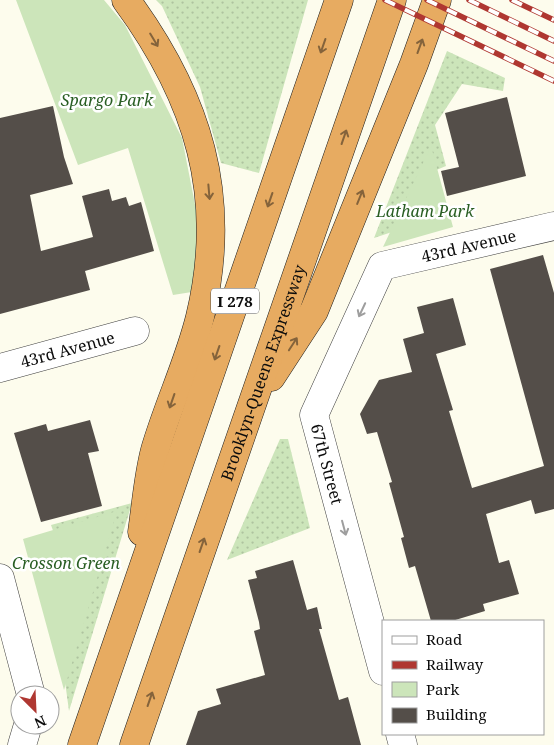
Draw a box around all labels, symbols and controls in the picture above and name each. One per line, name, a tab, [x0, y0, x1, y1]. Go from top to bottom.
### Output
one-way arrow	[149, 33, 159, 47]
one-way arrow	[318, 38, 327, 53]
one-way arrow	[416, 39, 425, 54]
park label: Spargo Park	[61, 89, 154, 111]
one-way arrow	[340, 130, 349, 145]
one-way arrow	[204, 183, 214, 199]
one-way arrow	[356, 190, 365, 205]
one-way arrow	[265, 191, 274, 207]
park label: Latham Park	[375, 200, 475, 222]
street label: 43rd Avenue	[419, 224, 518, 267]
street label: Brooklyn-Queens Expressway	[215, 261, 311, 484]
road number: I 278	[211, 288, 259, 314]
one-way arrow	[356, 302, 366, 317]
street label: 43rd Avenue	[18, 326, 117, 373]
one-way arrow	[287, 337, 298, 351]
one-way arrow	[212, 345, 221, 361]
one-way arrow	[167, 393, 176, 408]
street label: 67th Street	[306, 421, 348, 507]
one-way arrow	[340, 520, 350, 536]
one-way arrow	[198, 537, 208, 553]
park label: Crosson Green	[12, 552, 120, 574]
legend	[382, 620, 544, 735]
text: Road	[426, 629, 462, 649]
text: Railway	[426, 654, 484, 674]
text: Park	[426, 679, 460, 699]
north arrow	[10, 685, 60, 735]
one-way arrow	[146, 692, 155, 707]
text: Building	[426, 704, 487, 724]
text: N	[32, 711, 49, 733]

